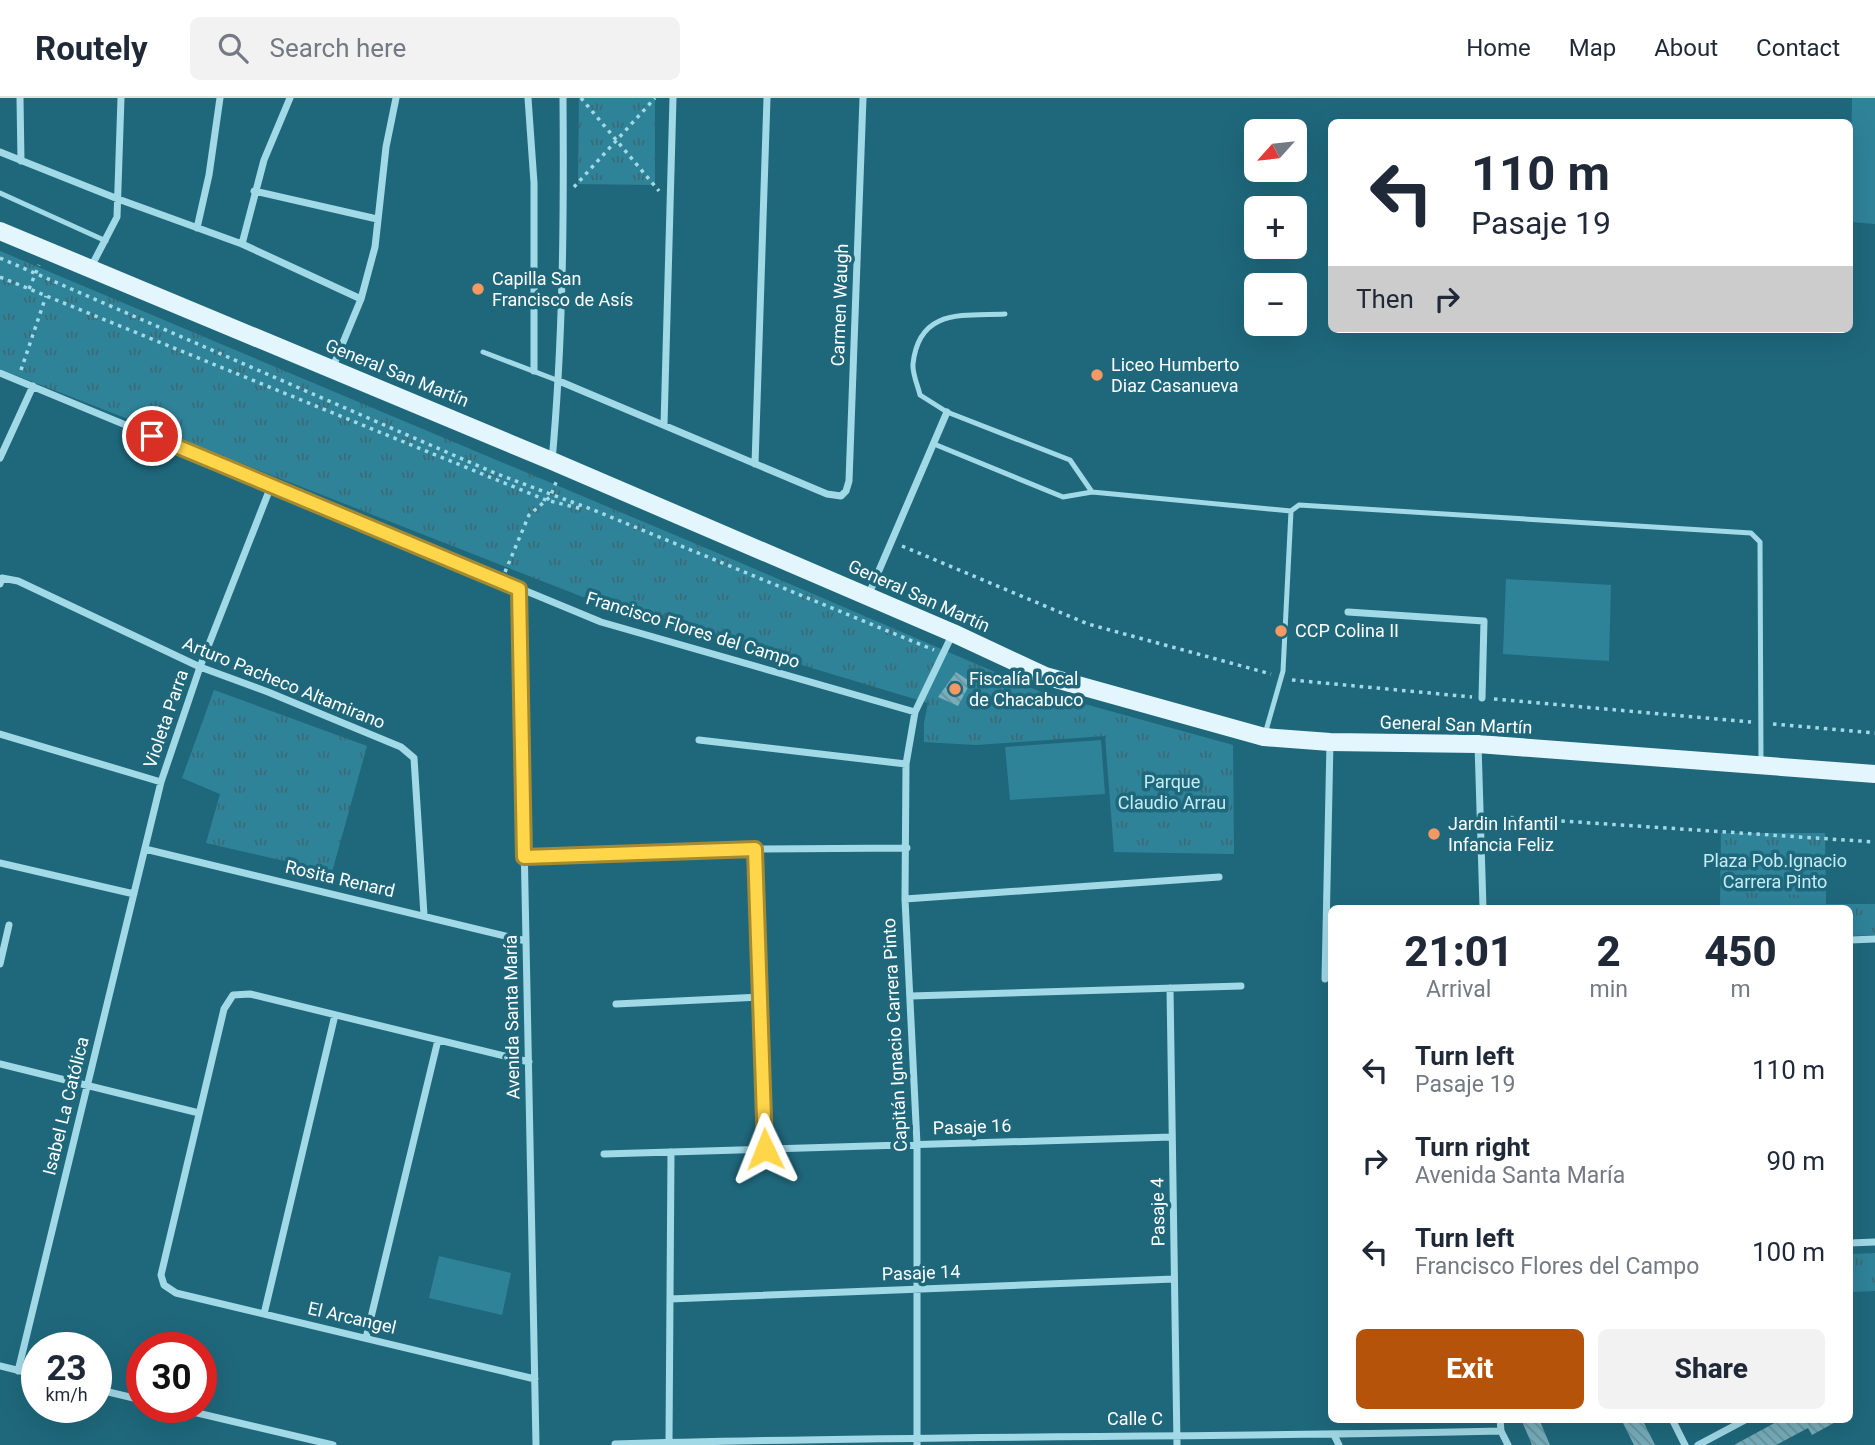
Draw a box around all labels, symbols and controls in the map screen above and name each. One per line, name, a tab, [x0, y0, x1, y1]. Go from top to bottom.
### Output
search box	[190, 17, 680, 80]
text: Routely	[35, 29, 148, 68]
icon: search	[214, 29, 252, 67]
text: Search here	[270, 33, 406, 63]
text: Home	[1466, 34, 1531, 62]
text: Map	[1569, 34, 1616, 62]
text: About	[1654, 34, 1718, 62]
text: Contact	[1756, 34, 1840, 62]
north arrow	[1244, 119, 1307, 182]
map controls	[1244, 119, 1307, 336]
text: 110 m	[1471, 145, 1610, 202]
icon: left	[1356, 147, 1447, 238]
button: +	[1244, 196, 1307, 259]
text: Pasaje 19	[1471, 204, 1611, 242]
street label: Carmen Waugh	[827, 243, 852, 367]
place label: Capilla San Francisco de Asís	[492, 268, 633, 310]
button: −	[1244, 273, 1307, 336]
icon: right	[1428, 280, 1466, 318]
marker: Capilla San Francisco de Asís	[470, 281, 486, 297]
text: Then	[1356, 284, 1414, 314]
street label: General San Martín	[322, 334, 472, 411]
place label: Liceo Humberto Diaz Casanueva	[1111, 354, 1240, 396]
marker: Liceo Humberto Diaz Casanueva	[1089, 367, 1105, 383]
pin	[122, 406, 182, 466]
icon: arrive	[133, 417, 171, 455]
street label: General San Martín	[845, 555, 993, 636]
street label: Francisco Flores del Campo	[584, 587, 803, 672]
place label: CCP Colina II	[1295, 620, 1399, 641]
marker: CCP Colina II	[1273, 623, 1289, 639]
street label: Arturo Pacheco Altamirano	[180, 632, 389, 733]
street label: Violeta Parra	[139, 667, 192, 771]
place label: Fiscalía Local de Chacabuco	[969, 668, 1084, 710]
marker: Fiscalía Local de Chacabuco	[947, 681, 963, 697]
street label: General San Martín	[1379, 711, 1533, 738]
park label: Parque Claudio Arrau	[1118, 771, 1226, 813]
place label: Jardin Infantil Infancia Feliz	[1448, 813, 1558, 855]
marker: Jardin Infantil Infancia Feliz	[1426, 826, 1442, 842]
park label: Plaza Pob.Ignacio Carrera Pinto	[1703, 850, 1847, 892]
street label: Rosita Renard	[283, 856, 397, 901]
street label: Capitán Ignacio Carrera Pinto	[878, 918, 911, 1152]
text: 21:01	[1404, 927, 1513, 976]
text: 2	[1597, 927, 1621, 976]
text: 450	[1704, 927, 1777, 976]
street label: Avenida Santa María	[500, 935, 523, 1099]
text: Arrival	[1426, 976, 1491, 1003]
text: min	[1589, 976, 1628, 1003]
text: m	[1730, 976, 1751, 1003]
street label: Isabel La Católica	[38, 1035, 93, 1177]
text: Turn left	[1415, 1041, 1514, 1071]
icon: left	[1356, 1051, 1394, 1089]
text: 110 m	[1752, 1055, 1825, 1085]
text: Pasaje 19	[1415, 1071, 1516, 1098]
position arrow	[728, 1112, 802, 1186]
street label: Pasaje 16	[932, 1115, 1012, 1138]
text: Turn right	[1415, 1132, 1530, 1162]
icon: right	[1356, 1142, 1394, 1180]
text: 90 m	[1767, 1146, 1825, 1176]
text: Avenida Santa María	[1415, 1162, 1625, 1189]
street label: Pasaje 4	[1146, 1178, 1169, 1246]
text: Turn left	[1415, 1223, 1514, 1253]
icon: left	[1356, 1233, 1394, 1271]
text: 100 m	[1752, 1237, 1825, 1267]
text: Francisco Flores del Campo	[1415, 1253, 1699, 1280]
street label: Pasaje 14	[881, 1261, 961, 1284]
street label: El Arcangel	[306, 1297, 398, 1338]
button: Exit	[1356, 1329, 1584, 1409]
button: Share	[1598, 1329, 1825, 1409]
speed limit sign: 30	[126, 1332, 217, 1423]
text: 23	[46, 1348, 87, 1389]
text: km/h	[45, 1384, 88, 1405]
street label: Calle C	[1107, 1408, 1163, 1429]

